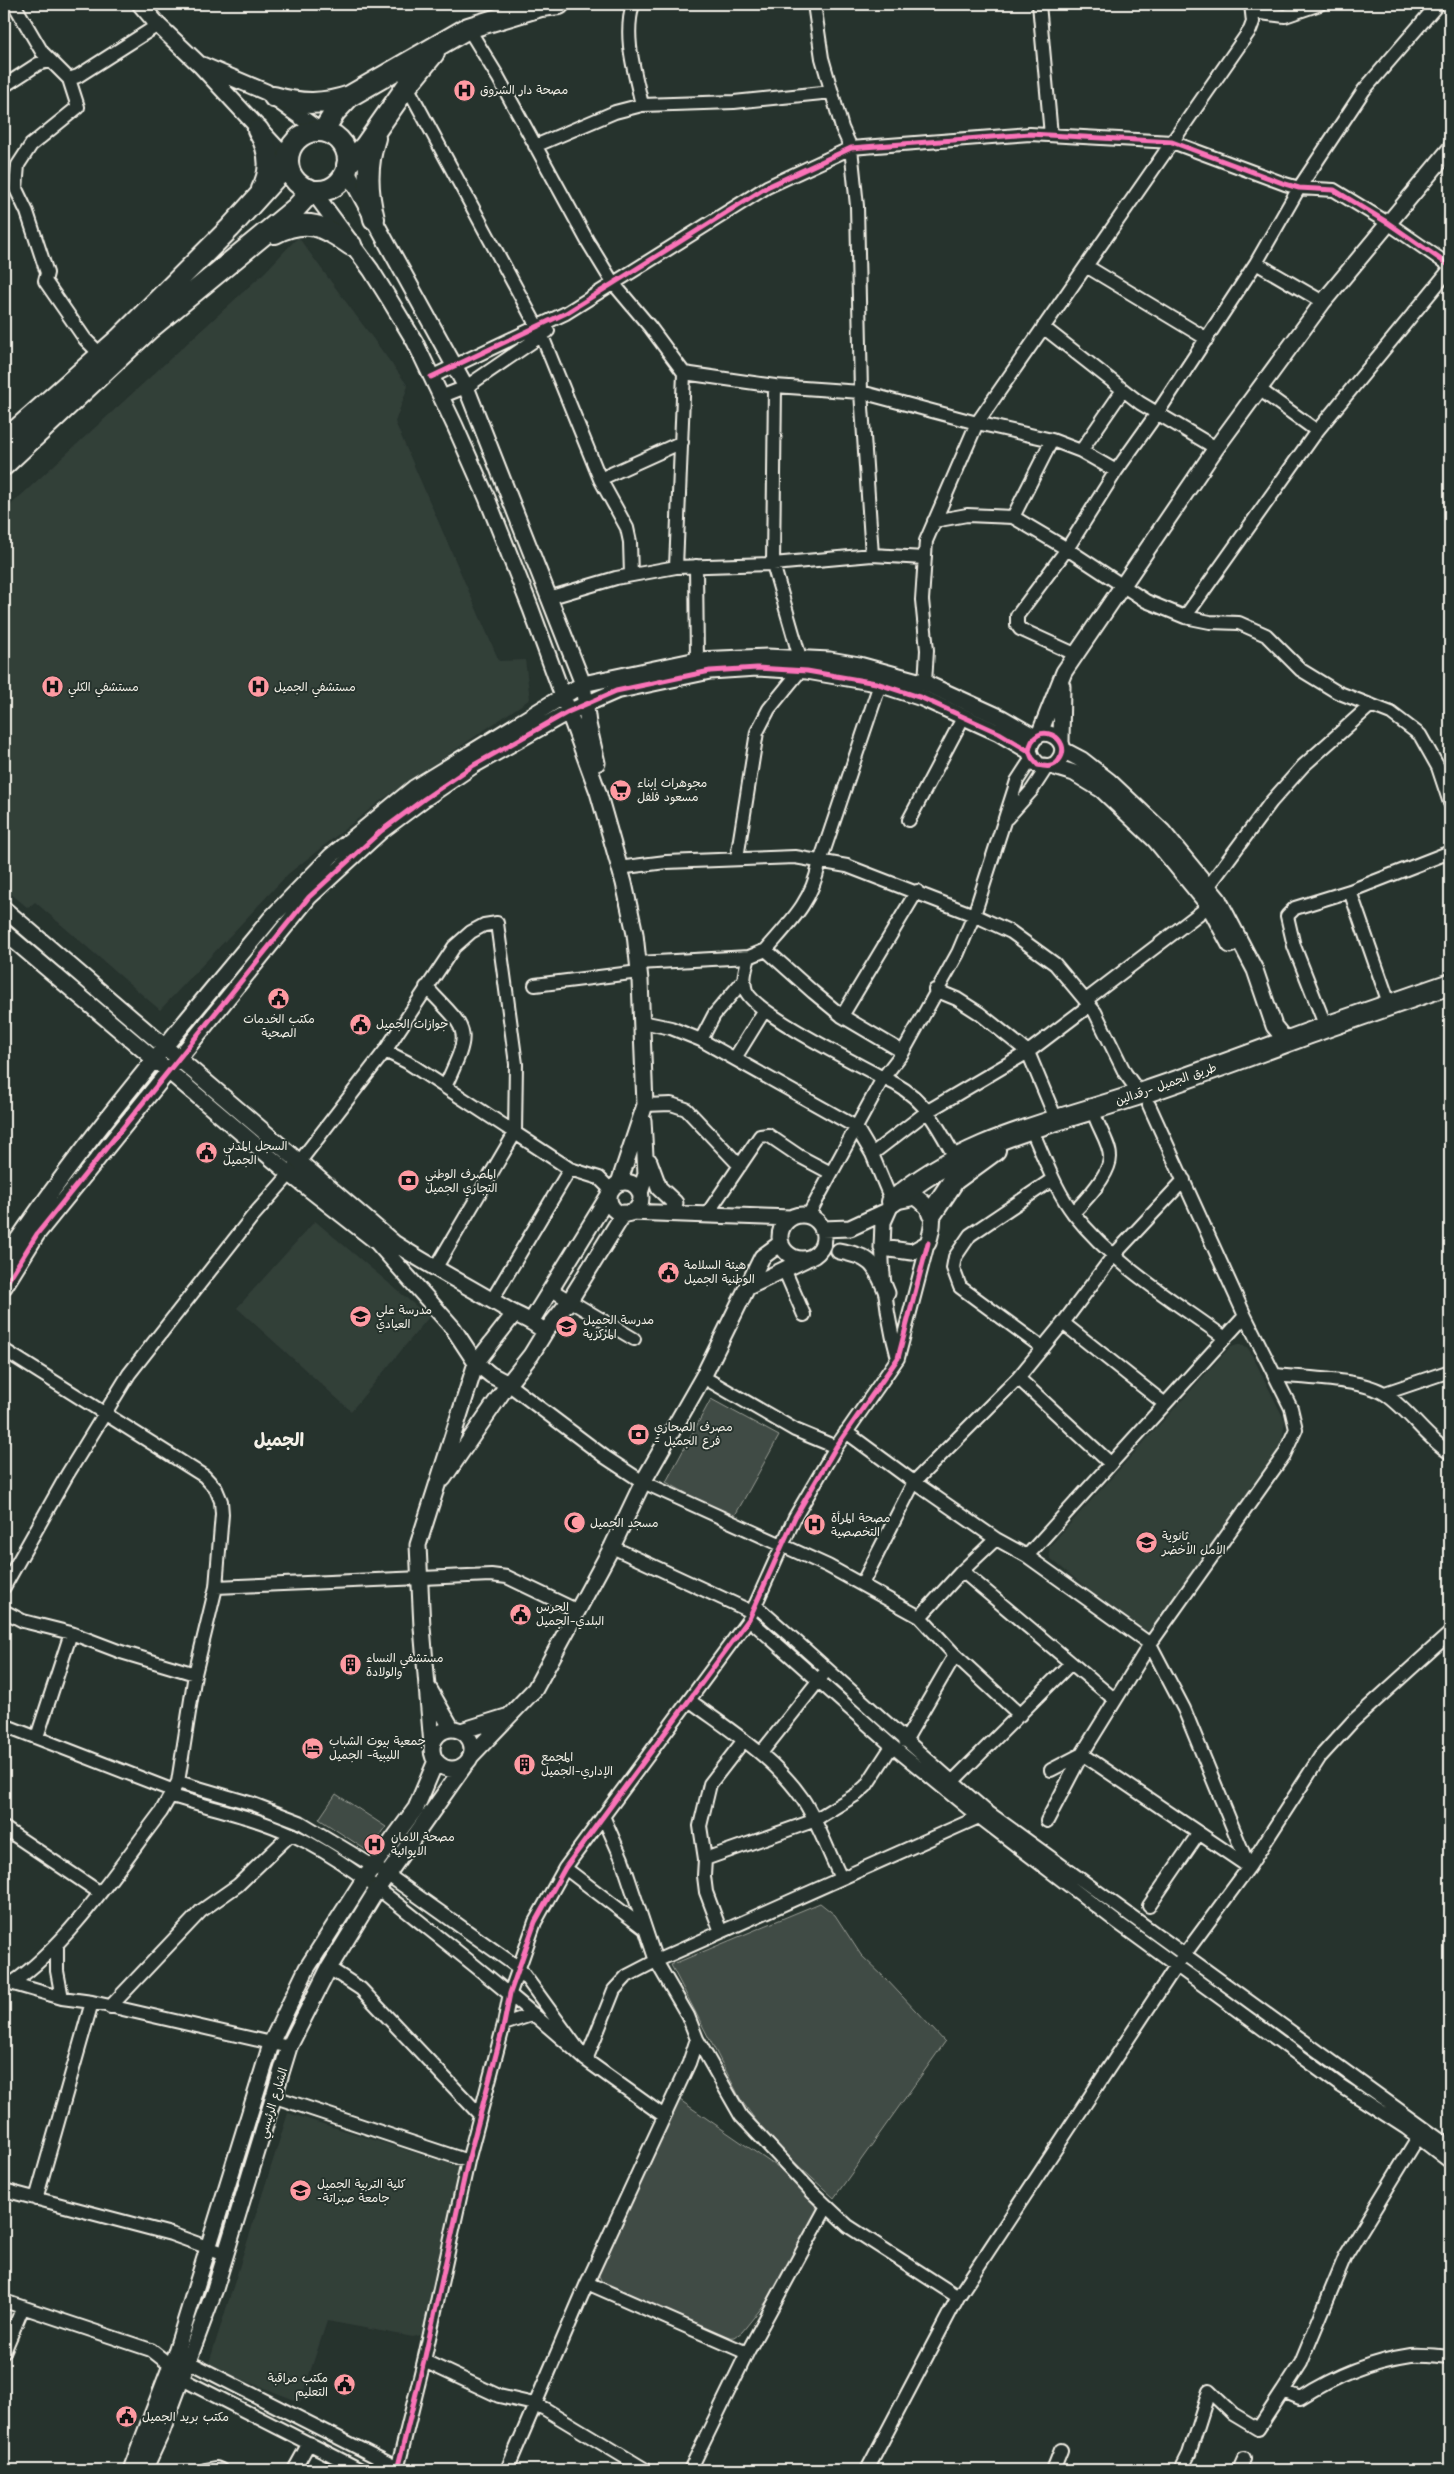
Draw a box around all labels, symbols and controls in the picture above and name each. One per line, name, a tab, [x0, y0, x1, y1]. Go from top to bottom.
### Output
hospital icon: مصحة دار الشروق	[452, 78, 476, 102]
place label: مصحة دار الشروق	[480, 82, 568, 98]
hospital icon: مستشفي الكلي	[40, 675, 64, 699]
hospital icon: مستشفي الجميل	[246, 675, 270, 699]
place label: مستشفي الكلي	[68, 679, 139, 698]
place label: مستشفي الجميل	[274, 679, 356, 698]
place label: مجوهرات إبناء مسعود فلفل	[637, 775, 707, 805]
supermarket icon: مجوهرات إبناء مسعود فلفل	[609, 778, 633, 802]
public building icon: مكتب الخدمات الصحية	[267, 986, 291, 1010]
place label: مكتب الخدمات الصحية	[243, 1011, 315, 1041]
public building icon: جوازات الجميل	[348, 1012, 372, 1036]
place label: جوازات الجميل	[376, 1016, 448, 1032]
street label: طريق الجميل -رقدالين	[1113, 1059, 1219, 1109]
place label: السجل المدني الجميل	[223, 1138, 288, 1168]
public building icon: السجل المدني الجميل	[195, 1141, 219, 1165]
place label: المصرف الوطني التجاري الجميل	[425, 1166, 497, 1197]
bank icon: المصرف الوطني التجاري الجميل	[397, 1169, 421, 1193]
place label: هيئة السلامة الوطنية الجميل	[684, 1257, 755, 1287]
public building icon: هيئة السلامة الوطنية الجميل	[656, 1260, 680, 1284]
place label: مدرسة علي العيادي	[376, 1302, 432, 1333]
school or university icon: مدرسة علي العيادي	[348, 1305, 372, 1329]
place label: مدرسة الجميل المركزية	[583, 1312, 654, 1342]
school or university icon: مدرسة الجميل المركزية	[555, 1315, 579, 1339]
place label: مصرف الصحاري - فرع الجميل	[654, 1419, 733, 1450]
bank icon: مصرف الصحاري - فرع الجميل	[626, 1422, 650, 1446]
district label: الجميل	[254, 1428, 304, 1452]
place label: مصحة المرأة التخصصية	[831, 1510, 891, 1540]
mosque icon: مسجد الجميل	[562, 1511, 586, 1535]
hospital icon: مصحة المرأة التخصصية	[803, 1513, 827, 1537]
place label: مسجد الجميل	[590, 1515, 659, 1531]
place label: ثانوية الأمل الأخضر	[1161, 1528, 1226, 1558]
school or university icon: ثانوية الأمل الأخضر	[1134, 1531, 1158, 1555]
place label: الحرس البلدي-الجميل	[536, 1599, 604, 1630]
public building icon: الحرس البلدي-الجميل	[508, 1602, 532, 1626]
place label: مستشفي النساء والولادة	[366, 1650, 444, 1680]
building icon: مستشفي النساء والولادة	[338, 1653, 362, 1677]
place label: جمعية بيوت الشباب الليبية- الجميل	[329, 1733, 426, 1763]
hotel icon: جمعية بيوت الشباب الليبية- الجميل	[301, 1736, 325, 1760]
place label: المجمع الإداري-الجميل	[541, 1749, 613, 1780]
building icon: المجمع الإداري-الجميل	[513, 1752, 537, 1776]
place label: مصحة الامان الايوائية	[391, 1829, 455, 1859]
hospital icon: مصحة الامان الايوائية	[363, 1832, 387, 1856]
street label: الشارع الرئيسي	[255, 2066, 294, 2141]
place label: كلية التربية الجميل -جامعة صبراتة	[317, 2176, 406, 2206]
school or university icon: كلية التربية الجميل -جامعة صبراتة	[289, 2179, 313, 2203]
place label: مكتب مراقبة التعليم	[268, 2370, 328, 2401]
public building icon: مكتب مراقبة التعليم	[332, 2373, 356, 2397]
public building icon: مكتب بريد الجميل	[114, 2405, 138, 2429]
place label: مكتب بريد الجميل	[142, 2409, 229, 2425]

